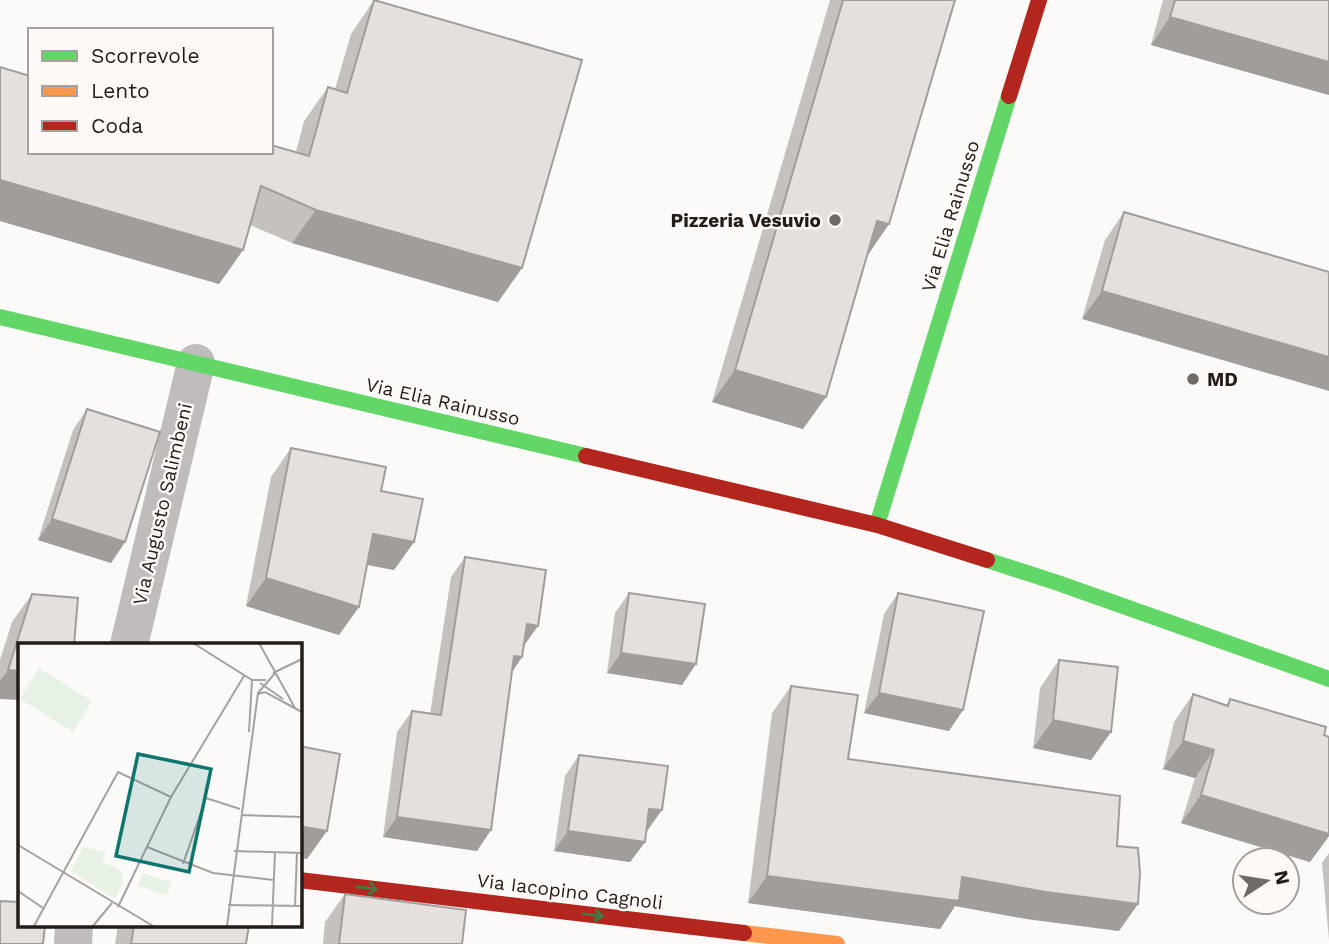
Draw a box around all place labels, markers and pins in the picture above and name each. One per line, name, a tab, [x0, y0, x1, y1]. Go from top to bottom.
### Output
place label: Pizzeria Vesuvio	[670, 209, 821, 232]
marker: Pizzeria Vesuvio	[827, 212, 843, 228]
place label: MD	[1207, 368, 1238, 391]
marker: MD	[1185, 371, 1201, 387]

